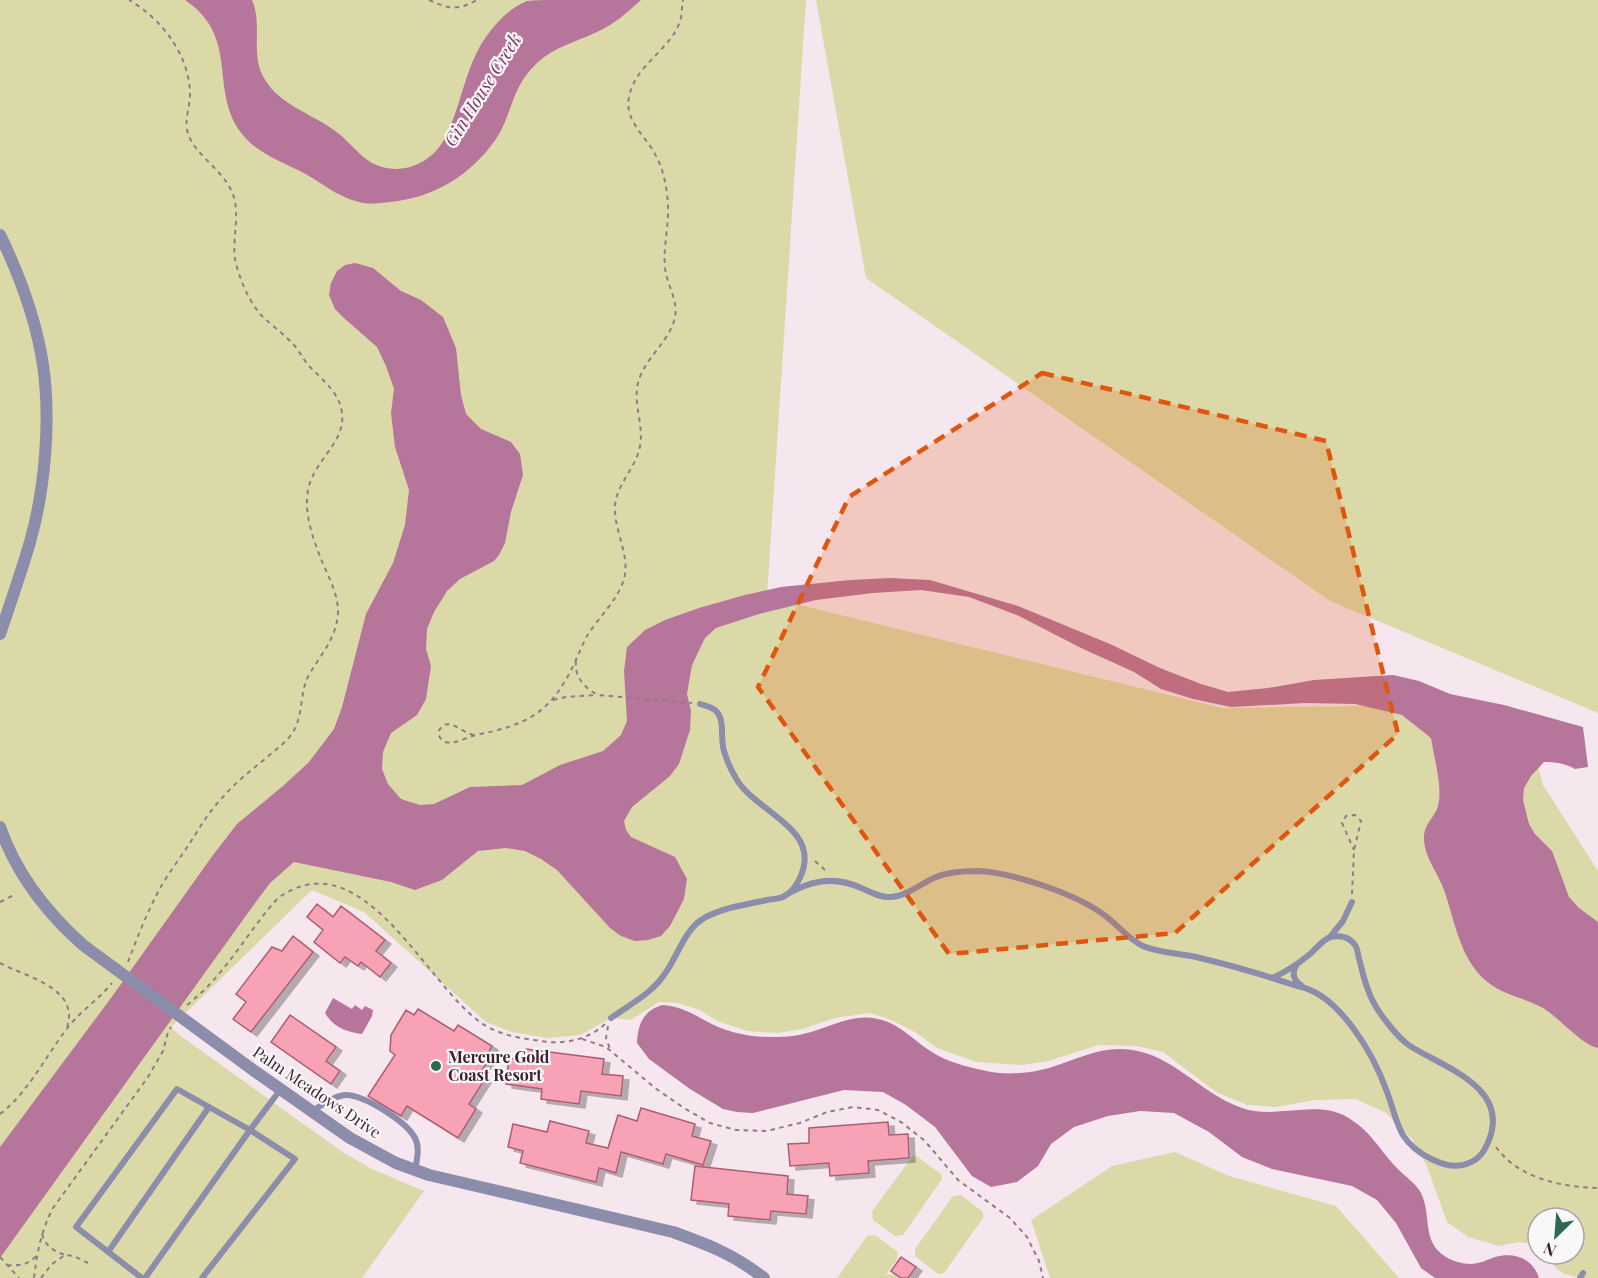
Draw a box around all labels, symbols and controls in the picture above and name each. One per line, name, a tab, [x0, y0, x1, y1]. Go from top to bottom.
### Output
water label: Gin House Creek	[438, 29, 526, 150]
street label: Palm Meadows Drive	[249, 1041, 385, 1142]
place label: Mercure Gold Coast Resort	[448, 1046, 550, 1085]
marker: Mercure Gold Coast Resort	[429, 1059, 443, 1073]
north arrow	[1526, 1206, 1586, 1266]
text: N	[1539, 1238, 1559, 1262]

